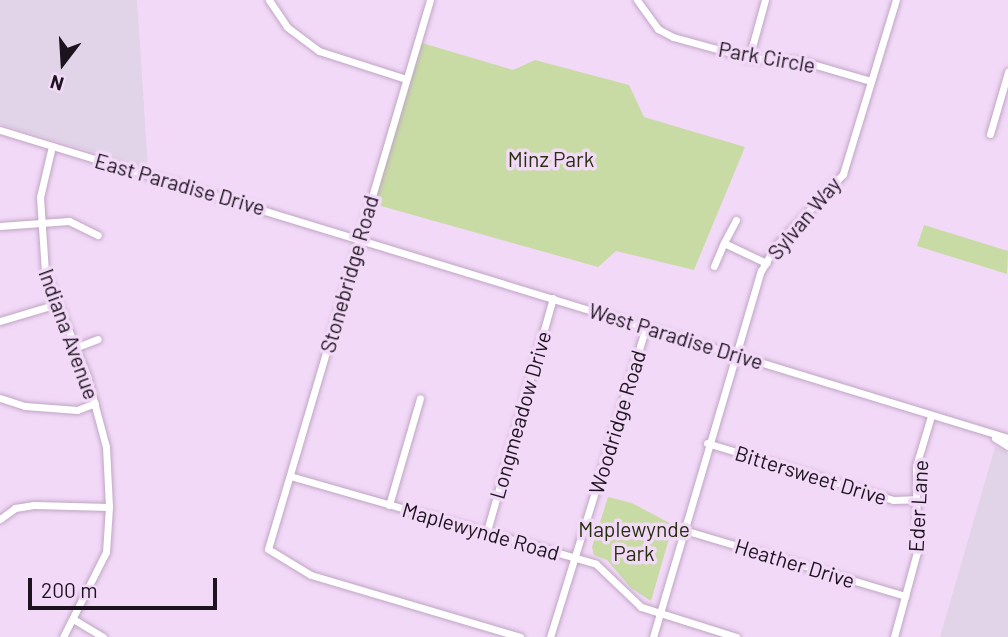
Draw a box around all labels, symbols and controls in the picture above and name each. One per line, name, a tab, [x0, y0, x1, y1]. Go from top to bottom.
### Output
north arrow	[28, 28, 98, 98]
street label: Park Circle	[717, 36, 817, 78]
text: N	[47, 71, 66, 96]
park label: Minz Park	[508, 146, 594, 172]
street label: East Paradise Drive	[92, 148, 268, 220]
street label: Sylvan Way	[762, 171, 846, 265]
street label: Stonebridge Road	[315, 192, 383, 356]
street label: Indiana Avenue	[34, 265, 104, 403]
street label: West Paradise Drive	[586, 298, 766, 374]
street label: Longmeadow Drive	[484, 328, 556, 502]
street label: Woodridge Road	[583, 347, 651, 497]
street label: Bittersweet Drive	[732, 440, 890, 510]
street label: Eder Lane	[903, 459, 933, 553]
street label: Maplewynde Road	[399, 497, 563, 565]
park label: Maplewynde Park	[578, 516, 690, 566]
street label: Heather Drive	[732, 533, 858, 593]
scale bar	[32, 564, 220, 608]
text: 200 m	[41, 577, 98, 602]

